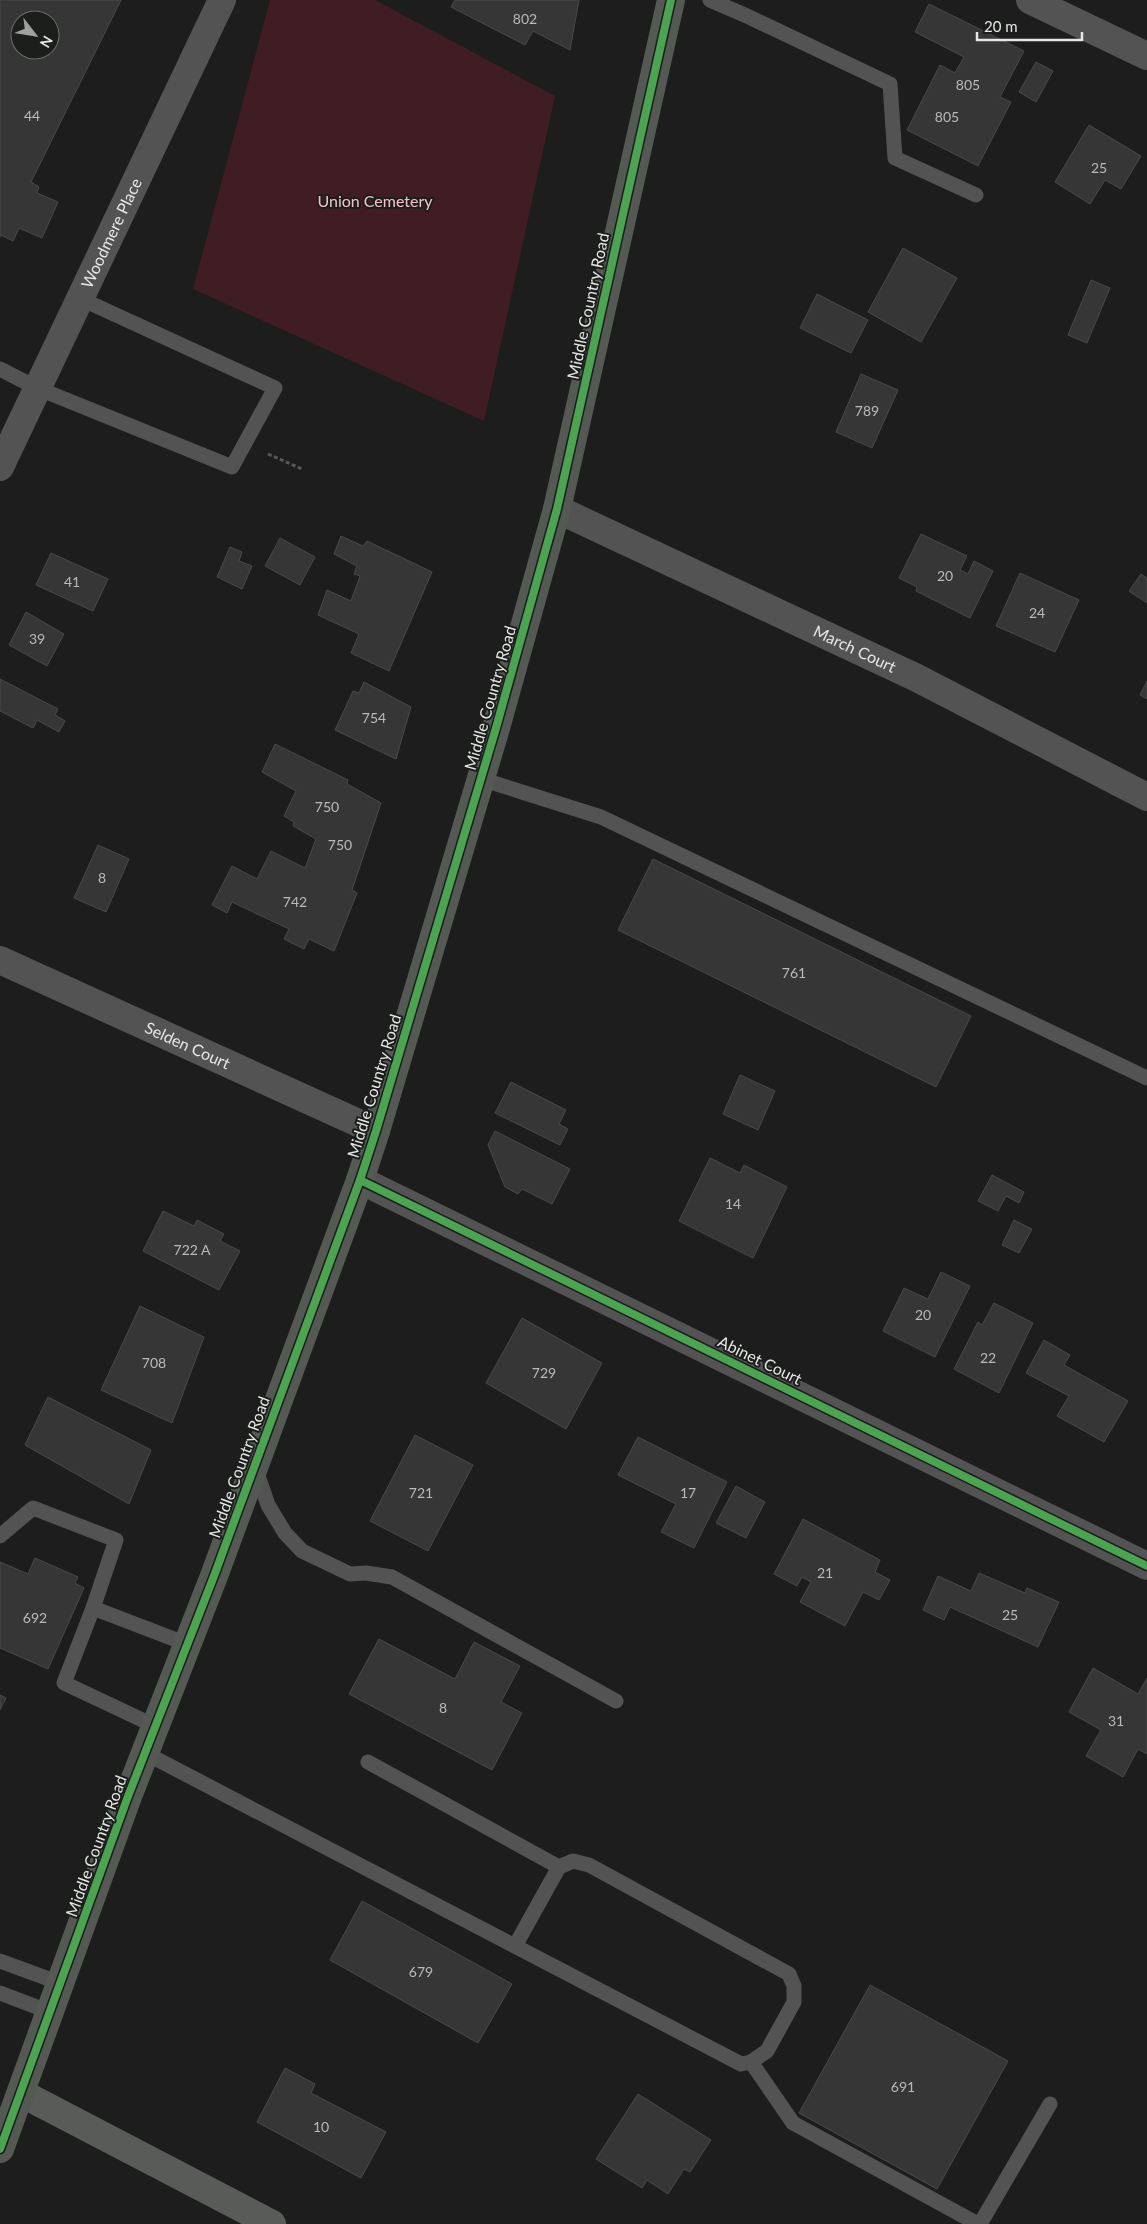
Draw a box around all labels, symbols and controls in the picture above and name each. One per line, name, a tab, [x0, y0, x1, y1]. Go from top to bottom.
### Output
north arrow	[10, 10, 60, 60]
house number: 802	[513, 10, 537, 27]
scale bar	[977, 10, 1082, 42]
text: 20 m	[984, 17, 1018, 35]
text: N	[37, 33, 57, 51]
house number: 805	[956, 76, 980, 93]
house number: 44	[24, 107, 40, 124]
house number: 805	[935, 108, 959, 125]
house number: 25	[1091, 159, 1107, 176]
street label: Woodmere Place	[76, 175, 145, 291]
park label: Union Cemetery	[317, 191, 433, 210]
street label: Middle Country Road	[563, 231, 612, 381]
house number: 789	[855, 402, 879, 419]
house number: 20	[937, 567, 953, 584]
house number: 41	[64, 573, 80, 590]
house number: 24	[1029, 604, 1045, 621]
street label: March Court	[811, 621, 900, 676]
street label: Middle Country Road	[460, 624, 519, 772]
house number: 39	[29, 630, 45, 647]
house number: 754	[362, 709, 386, 726]
house number: 750	[315, 798, 339, 815]
house number: 750	[328, 836, 352, 853]
house number: 8	[98, 869, 106, 886]
house number: 742	[283, 893, 307, 910]
house number: 761	[782, 964, 806, 981]
street label: Middle Country Road	[343, 1012, 404, 1160]
street label: Selden Court	[142, 1017, 234, 1073]
house number: 14	[725, 1195, 741, 1212]
house number: 722 A	[174, 1241, 211, 1258]
house number: 20	[915, 1306, 931, 1323]
street label: Abinet Court	[715, 1331, 805, 1388]
house number: 22	[980, 1349, 996, 1366]
house number: 708	[142, 1354, 166, 1371]
house number: 729	[532, 1364, 556, 1381]
street label: Middle Country Road	[204, 1393, 273, 1540]
house number: 721	[409, 1484, 433, 1501]
house number: 17	[680, 1484, 696, 1501]
house number: 21	[817, 1564, 833, 1581]
house number: 25	[1002, 1606, 1018, 1623]
house number: 692	[23, 1609, 47, 1626]
house number: 8	[439, 1699, 447, 1716]
house number: 31	[1108, 1712, 1124, 1729]
street label: Middle Country Road	[61, 1772, 130, 1919]
house number: 679	[409, 1963, 433, 1980]
house number: 691	[891, 2078, 915, 2095]
house number: 10	[313, 2118, 329, 2135]

